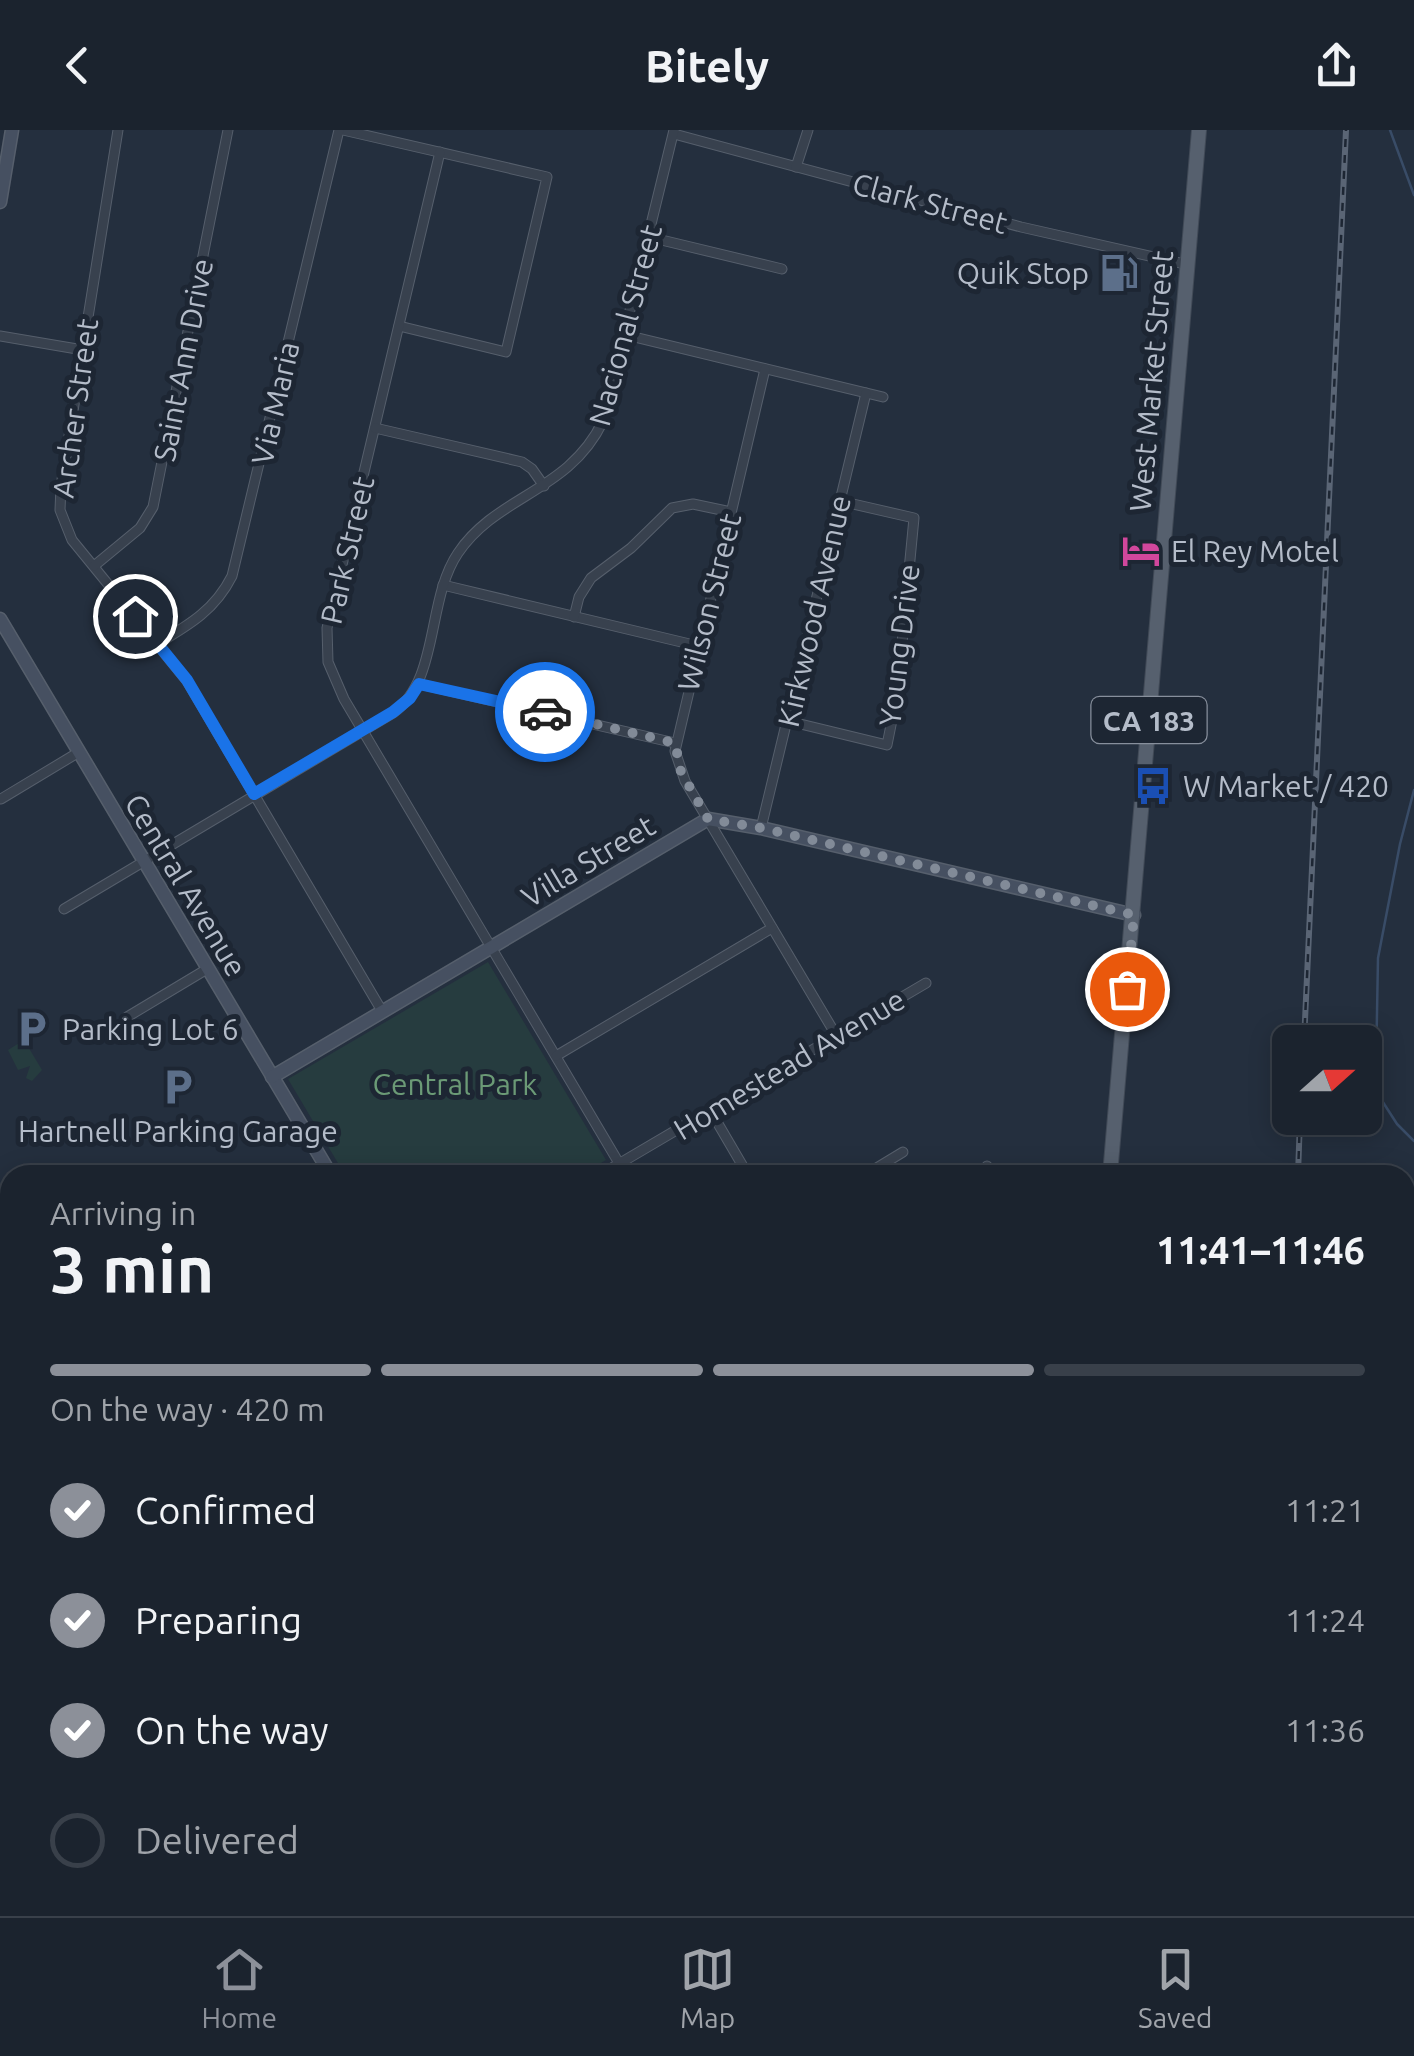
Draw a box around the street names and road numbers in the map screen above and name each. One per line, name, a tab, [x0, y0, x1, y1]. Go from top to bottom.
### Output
street label: Clark Street	[849, 166, 1011, 240]
street label: Nacional Street	[582, 221, 668, 429]
street label: West Market Street	[1123, 249, 1179, 513]
street label: Saint Ann Drive	[147, 256, 219, 464]
street label: Archer Street	[46, 316, 104, 500]
street label: Via Maria	[244, 338, 306, 468]
street label: Park Street	[314, 473, 381, 627]
street label: Kirkwood Avenue	[771, 492, 857, 730]
street label: Wilson Street	[671, 509, 748, 694]
street label: Young Drive	[872, 562, 926, 728]
road number: CA 183	[1092, 697, 1206, 743]
street label: Central Avenue	[118, 788, 254, 982]
street label: Villa Street	[515, 808, 661, 914]
street label: Homestead Avenue	[667, 982, 911, 1146]

